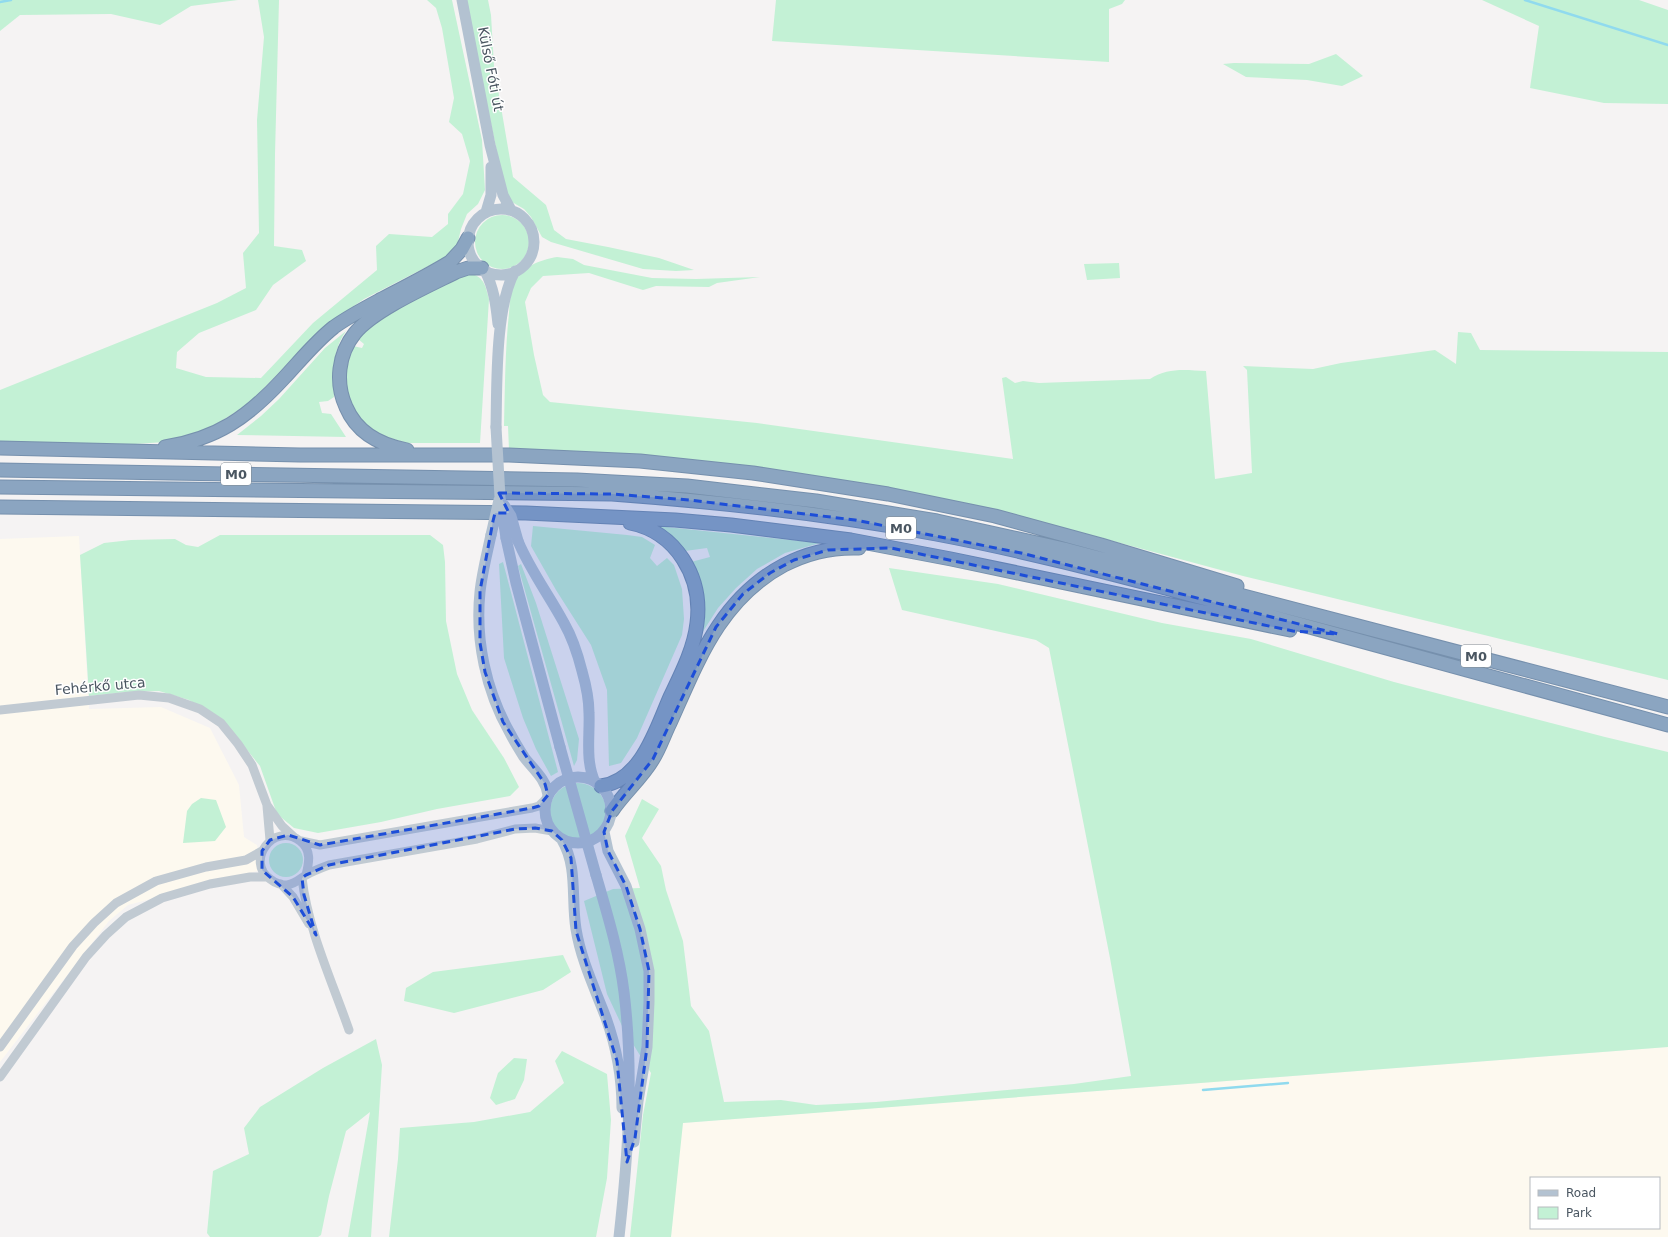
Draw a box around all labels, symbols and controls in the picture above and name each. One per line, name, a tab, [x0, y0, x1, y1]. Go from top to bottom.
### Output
street label: Külső Fóti út	[475, 25, 507, 113]
road number: M0	[221, 463, 251, 485]
road number: M0	[886, 517, 916, 539]
road number: M0	[1461, 645, 1491, 667]
street label: Fehérkő utca	[54, 674, 146, 698]
legend	[1530, 1177, 1660, 1229]
text: Road	[1566, 1186, 1596, 1200]
text: Park	[1566, 1206, 1592, 1220]

